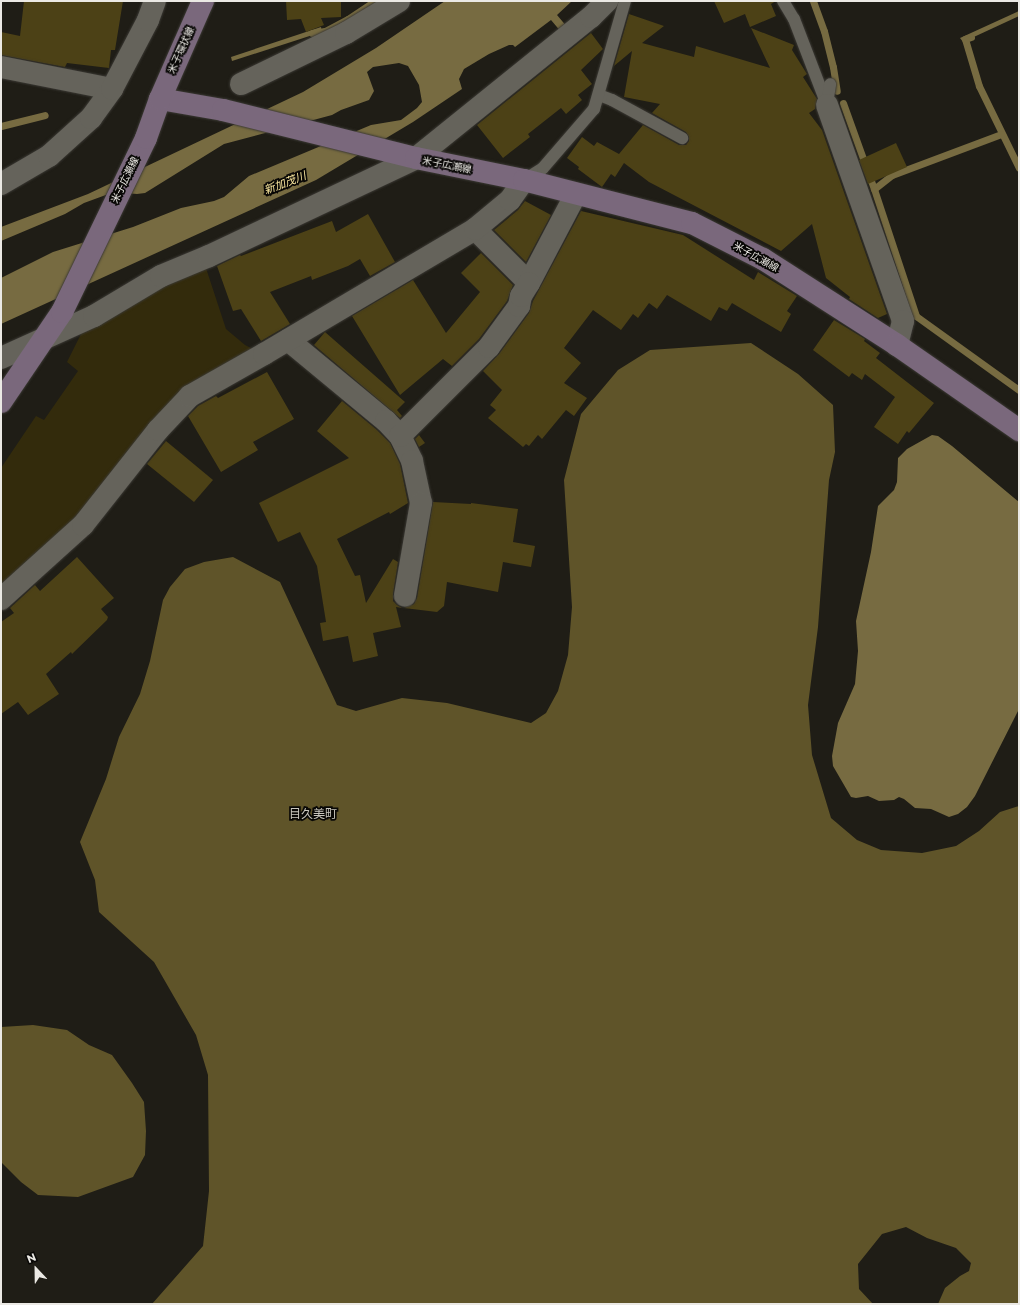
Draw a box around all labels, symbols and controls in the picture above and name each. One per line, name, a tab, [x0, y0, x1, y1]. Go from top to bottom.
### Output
street label: 米子環状線	[165, 25, 197, 75]
street label: 米子広瀬線	[421, 154, 473, 176]
street label: 米子広瀬線	[109, 155, 141, 205]
water label: 新加茂川	[262, 169, 308, 197]
street label: 米子広瀬線	[731, 240, 781, 274]
district label: 目久美町	[289, 807, 337, 821]
north arrow	[16, 1249, 56, 1289]
text: N	[25, 1250, 38, 1266]

